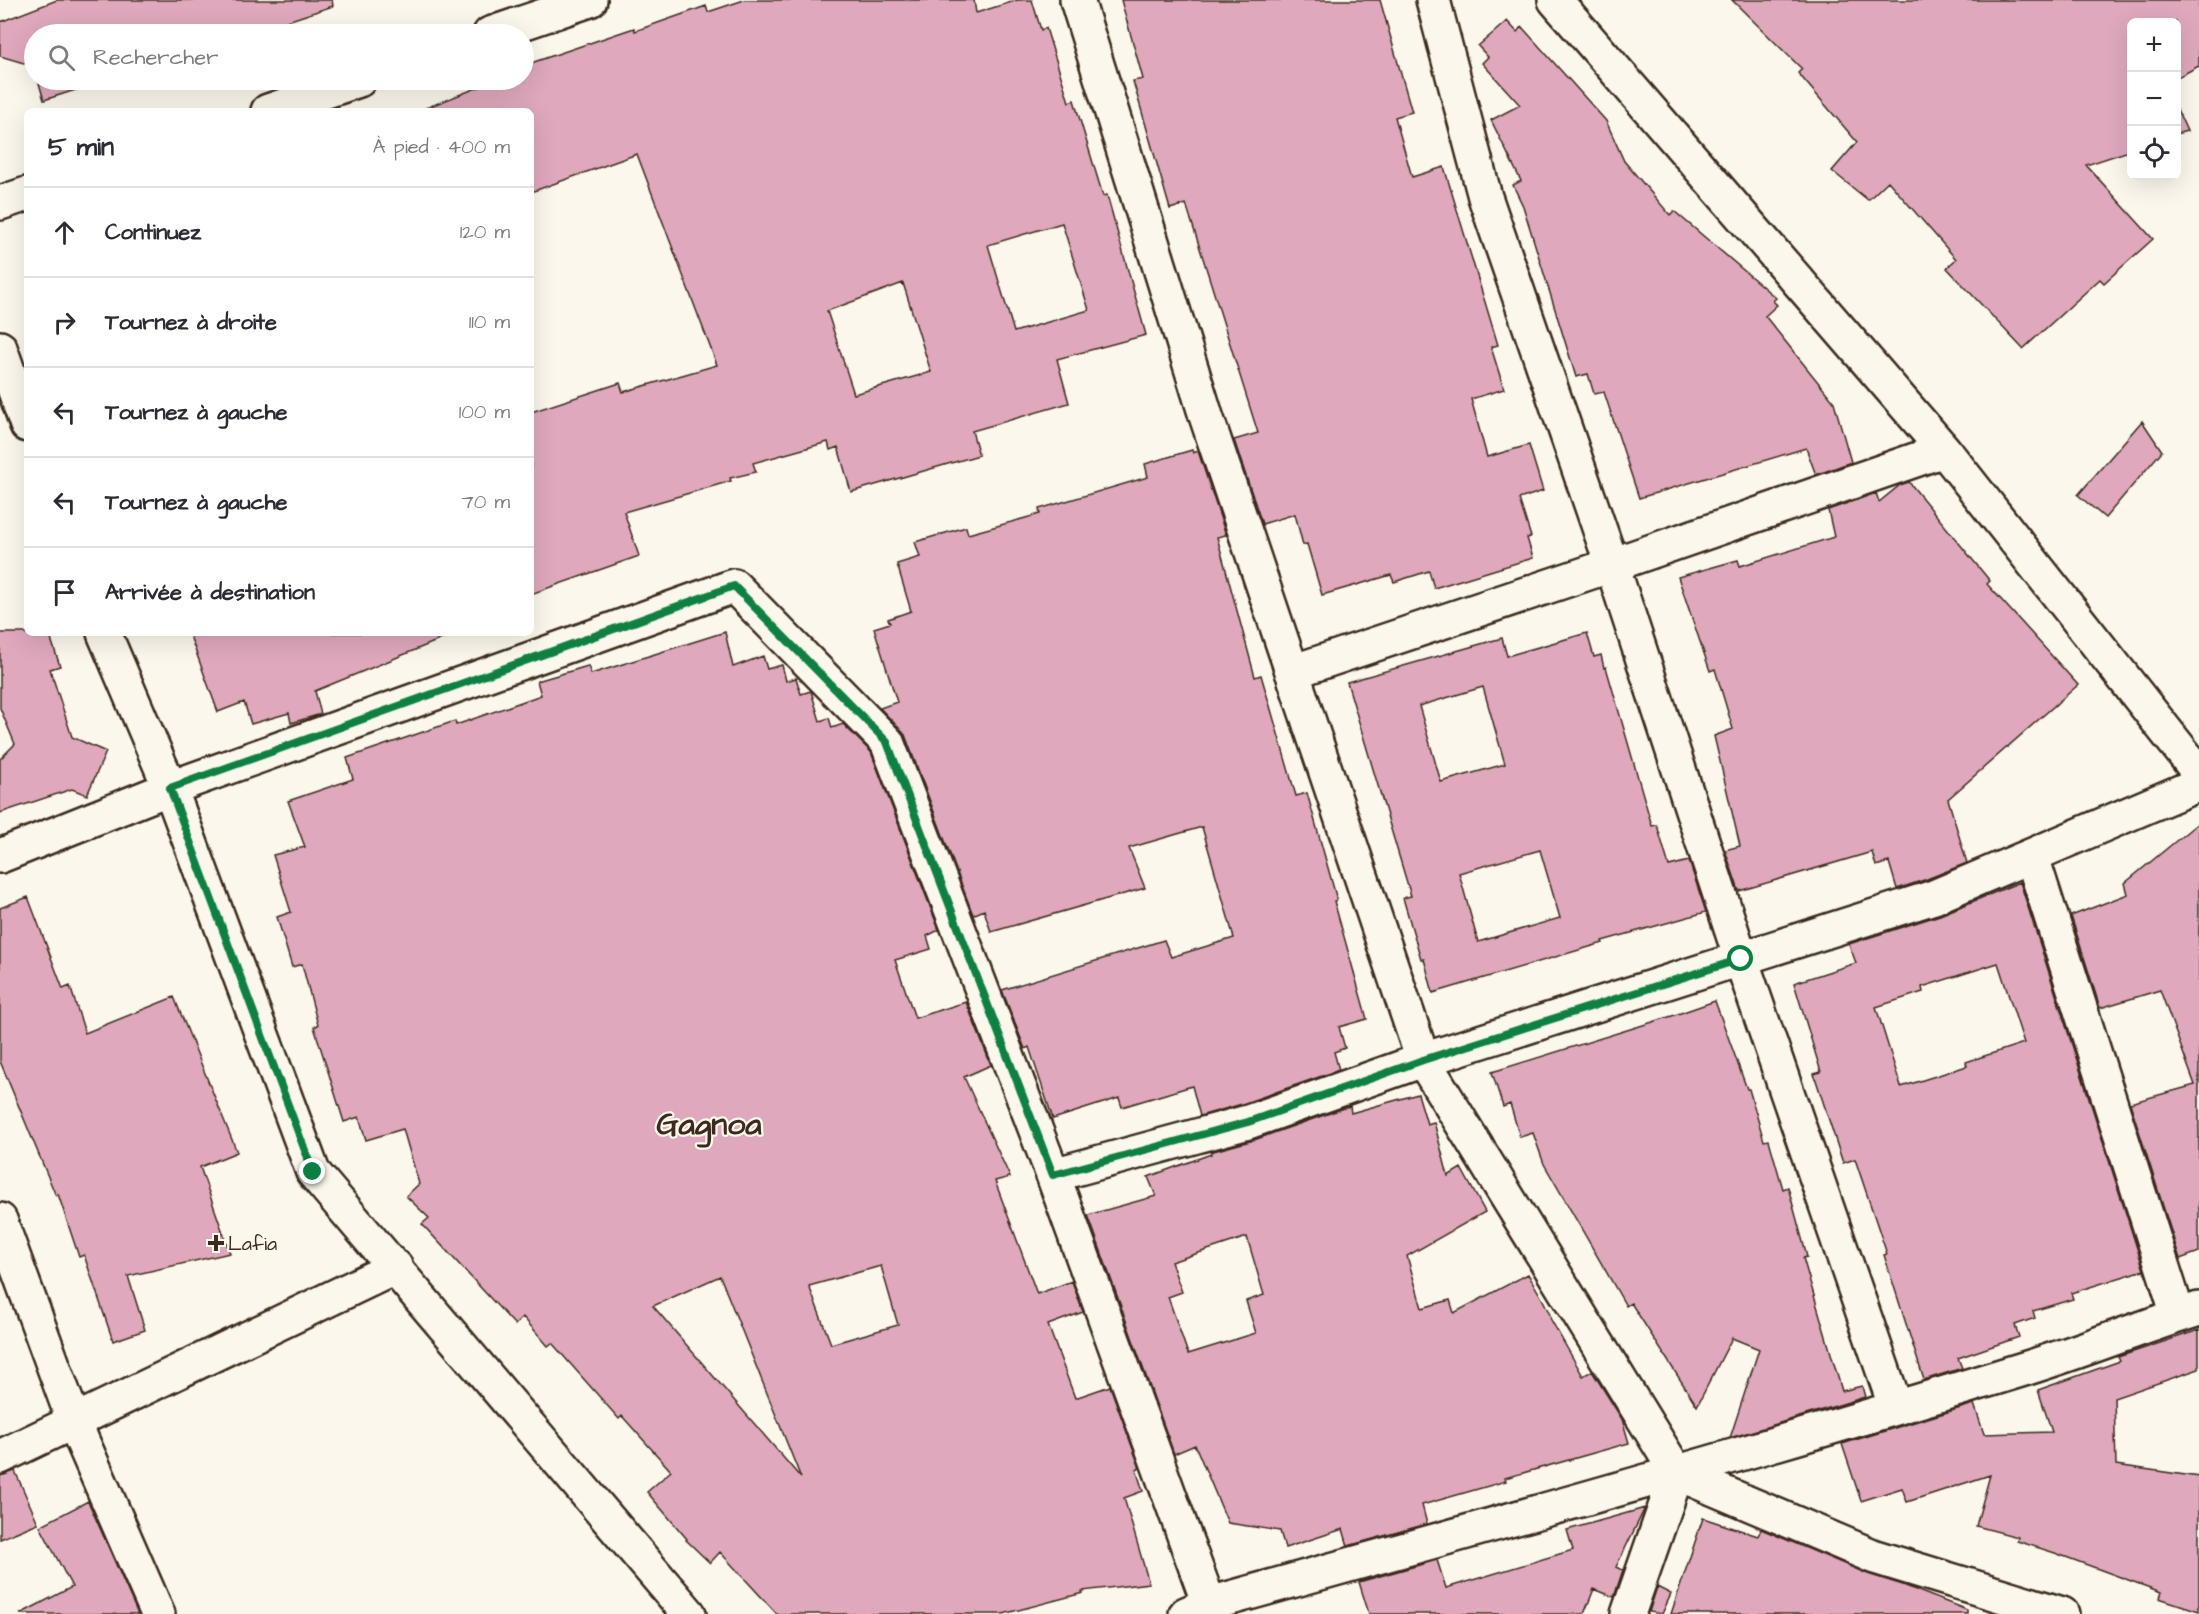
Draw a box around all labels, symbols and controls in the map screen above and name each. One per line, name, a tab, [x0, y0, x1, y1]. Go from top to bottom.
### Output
map controls	[2127, 18, 2181, 180]
button: +	[2127, 18, 2181, 72]
search box	[24, 24, 534, 90]
icon: search	[45, 41, 78, 74]
text: Rechercher	[93, 42, 218, 73]
button: −	[2127, 72, 2181, 126]
button: locate	[2127, 126, 2181, 180]
text: 5 min	[48, 129, 114, 165]
text: À pied · 400 m	[373, 133, 510, 161]
icon: ahead	[48, 216, 81, 249]
text: Continuez	[105, 217, 201, 248]
text: 120 m	[460, 218, 510, 246]
icon: right	[48, 306, 81, 339]
text: Tournez à droite	[105, 307, 277, 338]
text: 110 m	[469, 308, 510, 336]
icon: left	[48, 396, 81, 429]
text: Tournez à gauche	[105, 397, 287, 428]
text: 100 m	[459, 398, 510, 426]
icon: left	[48, 486, 81, 519]
text: Tournez à gauche	[105, 487, 287, 518]
text: 70 m	[462, 488, 510, 516]
icon: arrive	[48, 576, 81, 609]
text: Arrivée à destination	[105, 577, 315, 608]
route start	[1727, 945, 1753, 971]
district label: Gagnoa	[656, 1102, 762, 1148]
route end	[299, 1158, 325, 1184]
place label: Lafia	[228, 1230, 277, 1258]
marker: Lafia	[209, 1236, 223, 1250]

